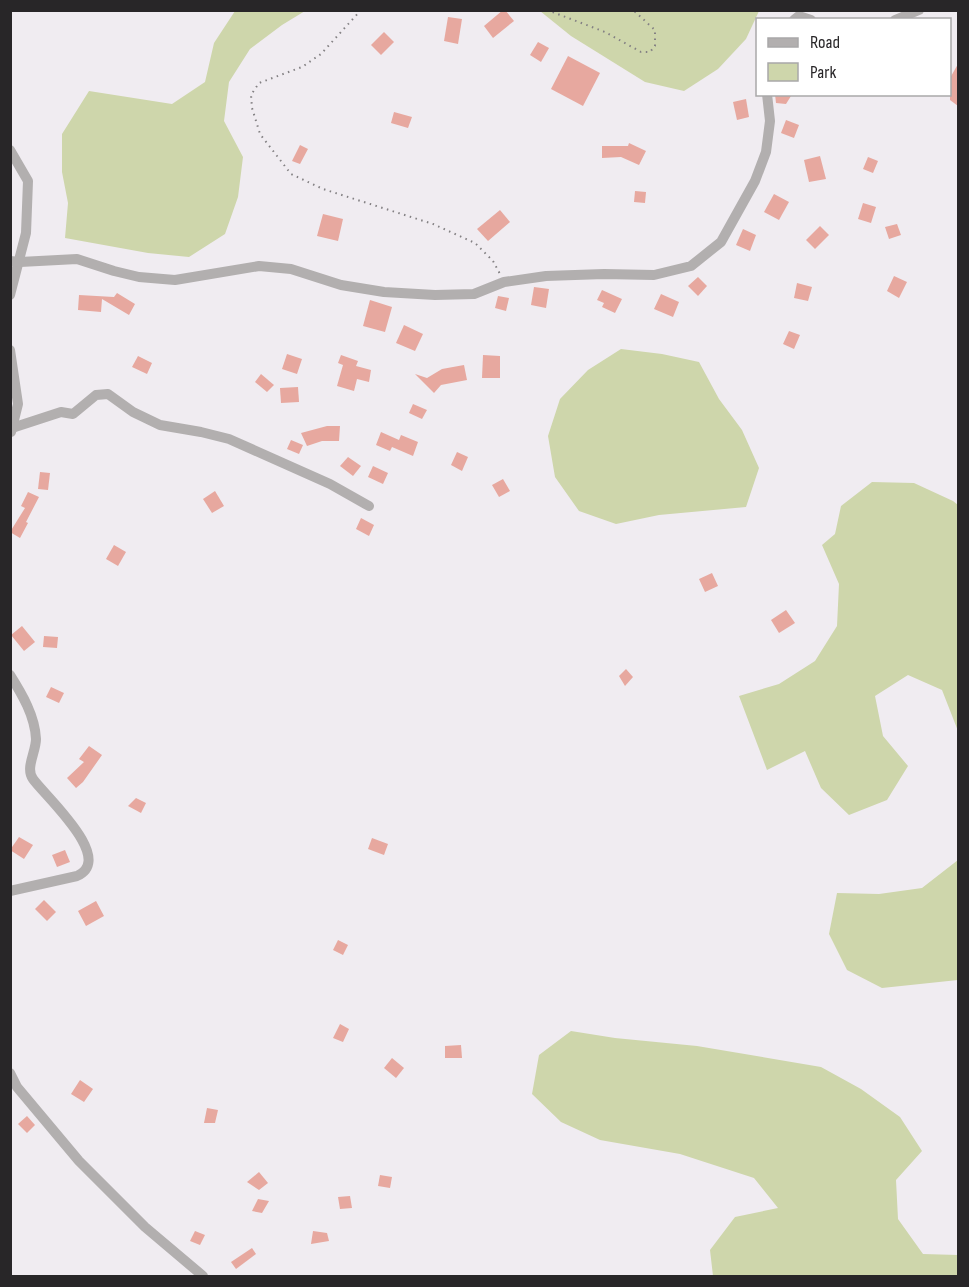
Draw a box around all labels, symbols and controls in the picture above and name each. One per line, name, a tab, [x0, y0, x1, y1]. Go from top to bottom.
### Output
legend	[756, 18, 951, 96]
text: Road	[810, 32, 840, 53]
text: Park	[810, 62, 836, 83]

